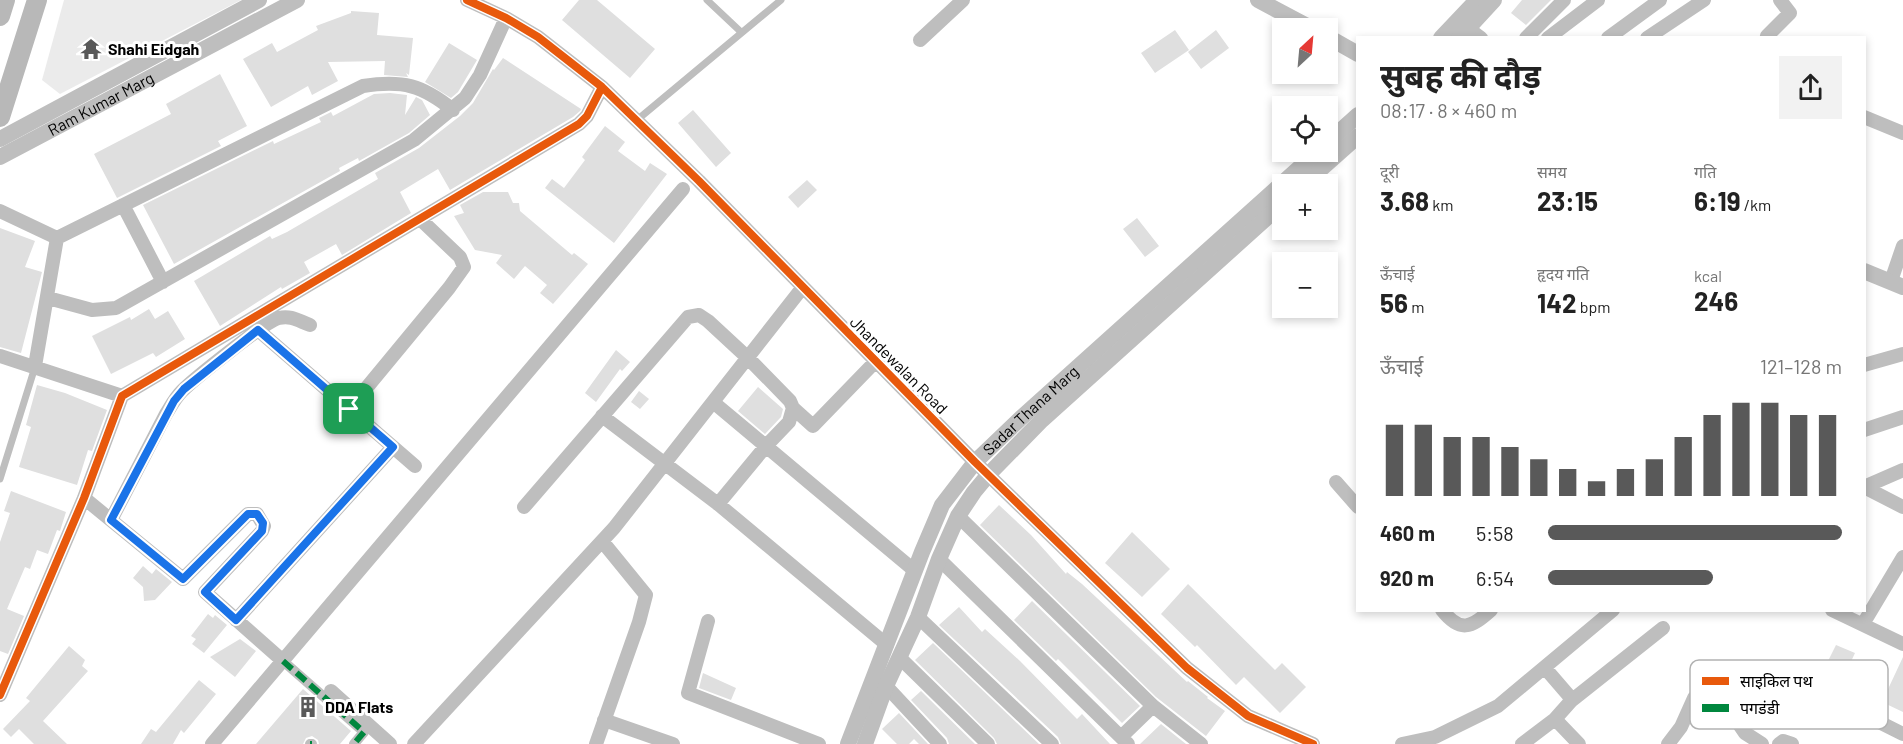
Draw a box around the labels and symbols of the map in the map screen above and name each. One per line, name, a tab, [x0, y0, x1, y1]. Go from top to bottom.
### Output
north arrow	[1272, 18, 1338, 84]
temple icon: Shahi Eidgah	[79, 37, 103, 61]
place label: Shahi Eidgah	[108, 39, 199, 58]
street label: Ram Kumar Marg	[44, 68, 157, 139]
street label: Jhandewalan Road	[847, 312, 952, 417]
street label: Sadar Thana Marg	[978, 361, 1082, 459]
pin	[323, 383, 374, 434]
legend	[1690, 660, 1888, 729]
text: साइकिल पथ	[1740, 671, 1813, 690]
building icon: DDA Flats	[296, 695, 320, 719]
place label: DDA Flats	[325, 697, 393, 716]
text: पगडंडी	[1740, 698, 1780, 717]

